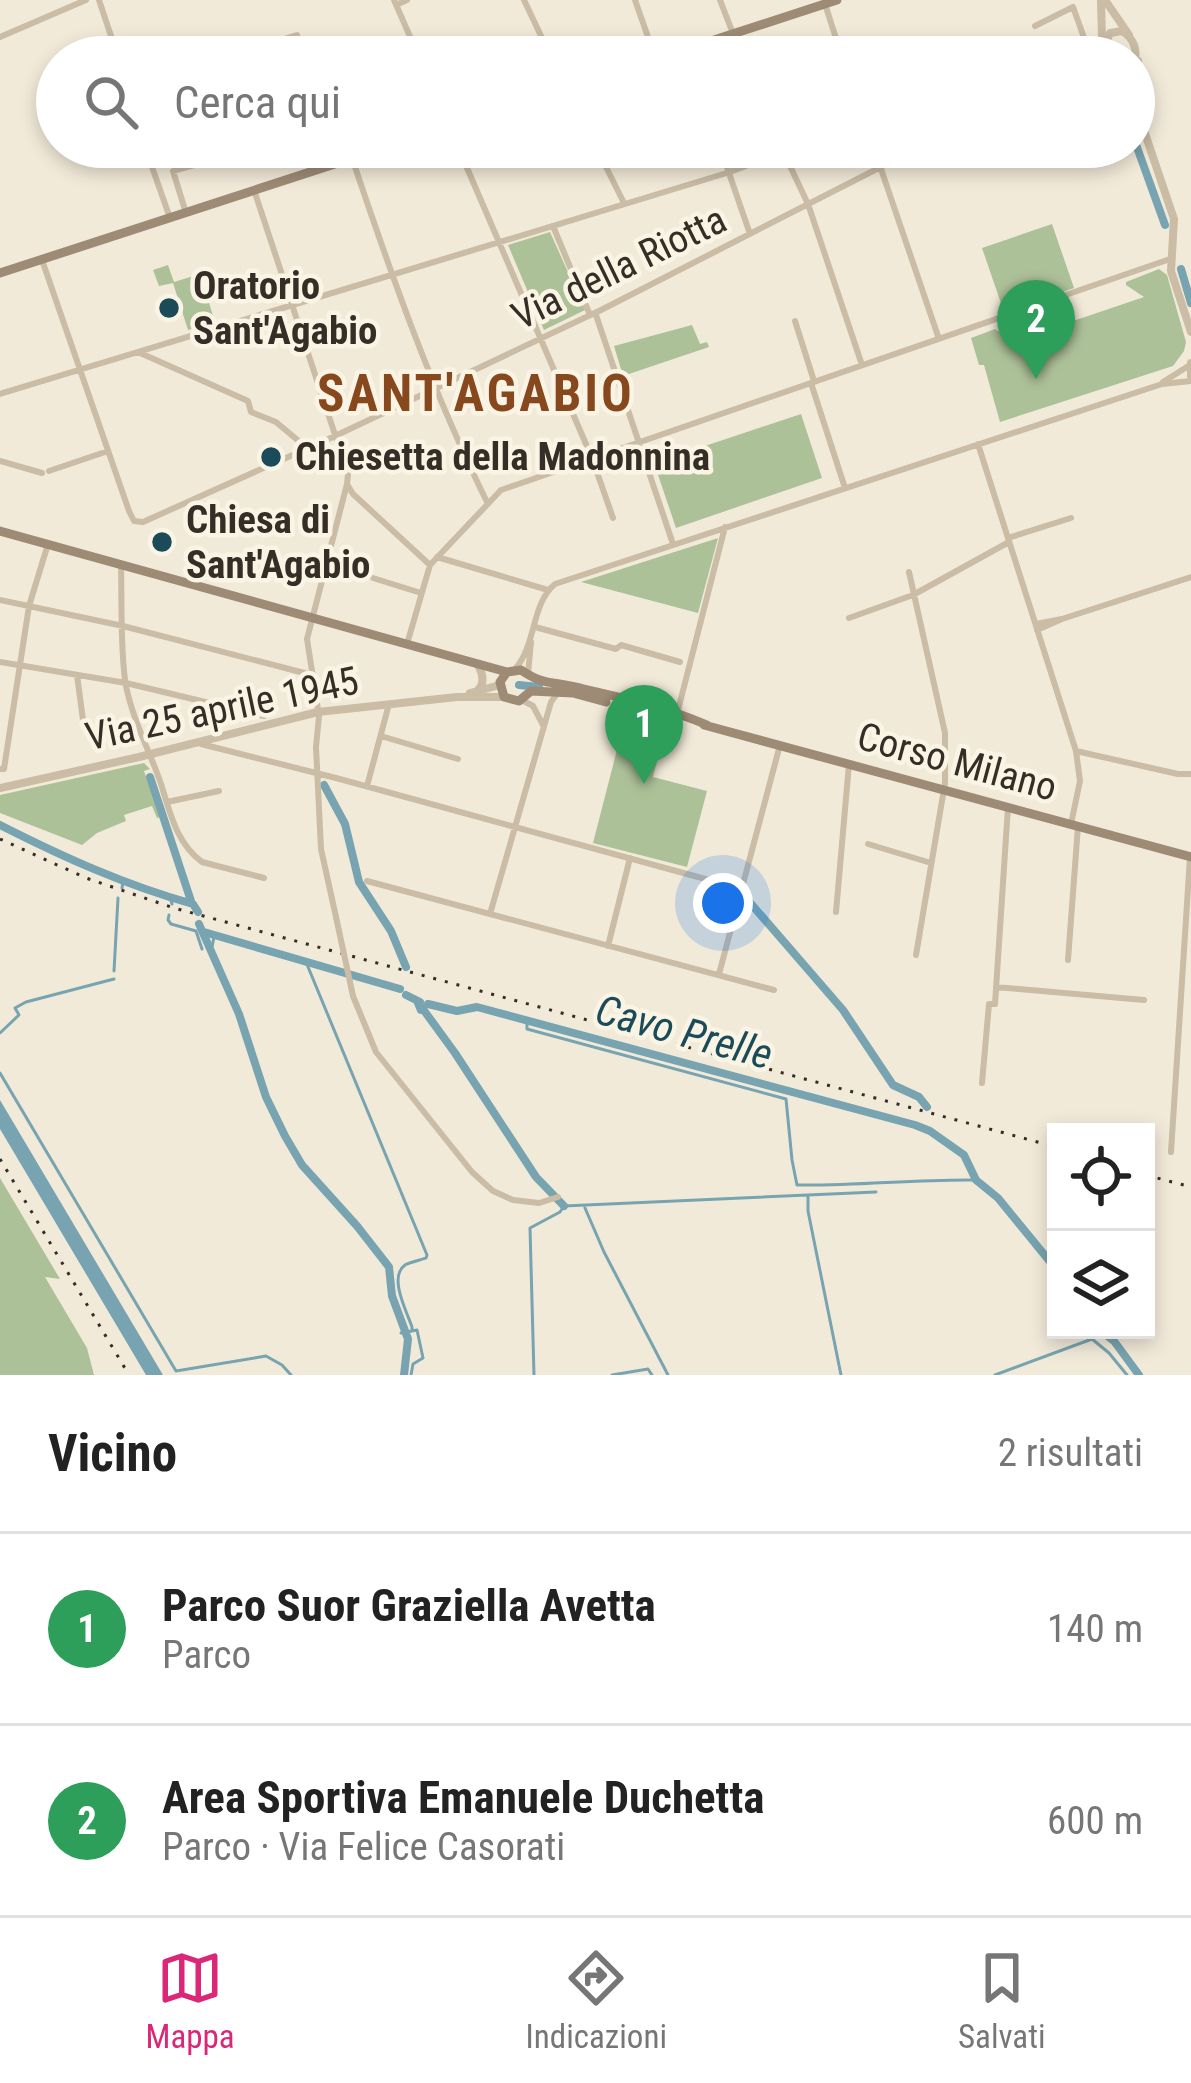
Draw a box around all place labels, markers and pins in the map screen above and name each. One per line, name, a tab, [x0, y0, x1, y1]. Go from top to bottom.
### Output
place label: Oratorio Sant'Agabio	[193, 263, 377, 354]
pin: 2	[997, 280, 1075, 379]
marker: Oratorio Sant'Agabio	[156, 295, 182, 321]
place label: Chiesetta della Madonnina	[295, 434, 710, 480]
marker: Chiesetta della Madonnina	[258, 444, 284, 470]
place label: Chiesa di Sant'Agabio	[186, 497, 370, 588]
marker: Chiesa di Sant'Agabio	[149, 529, 175, 555]
pin: 1	[605, 685, 683, 784]

